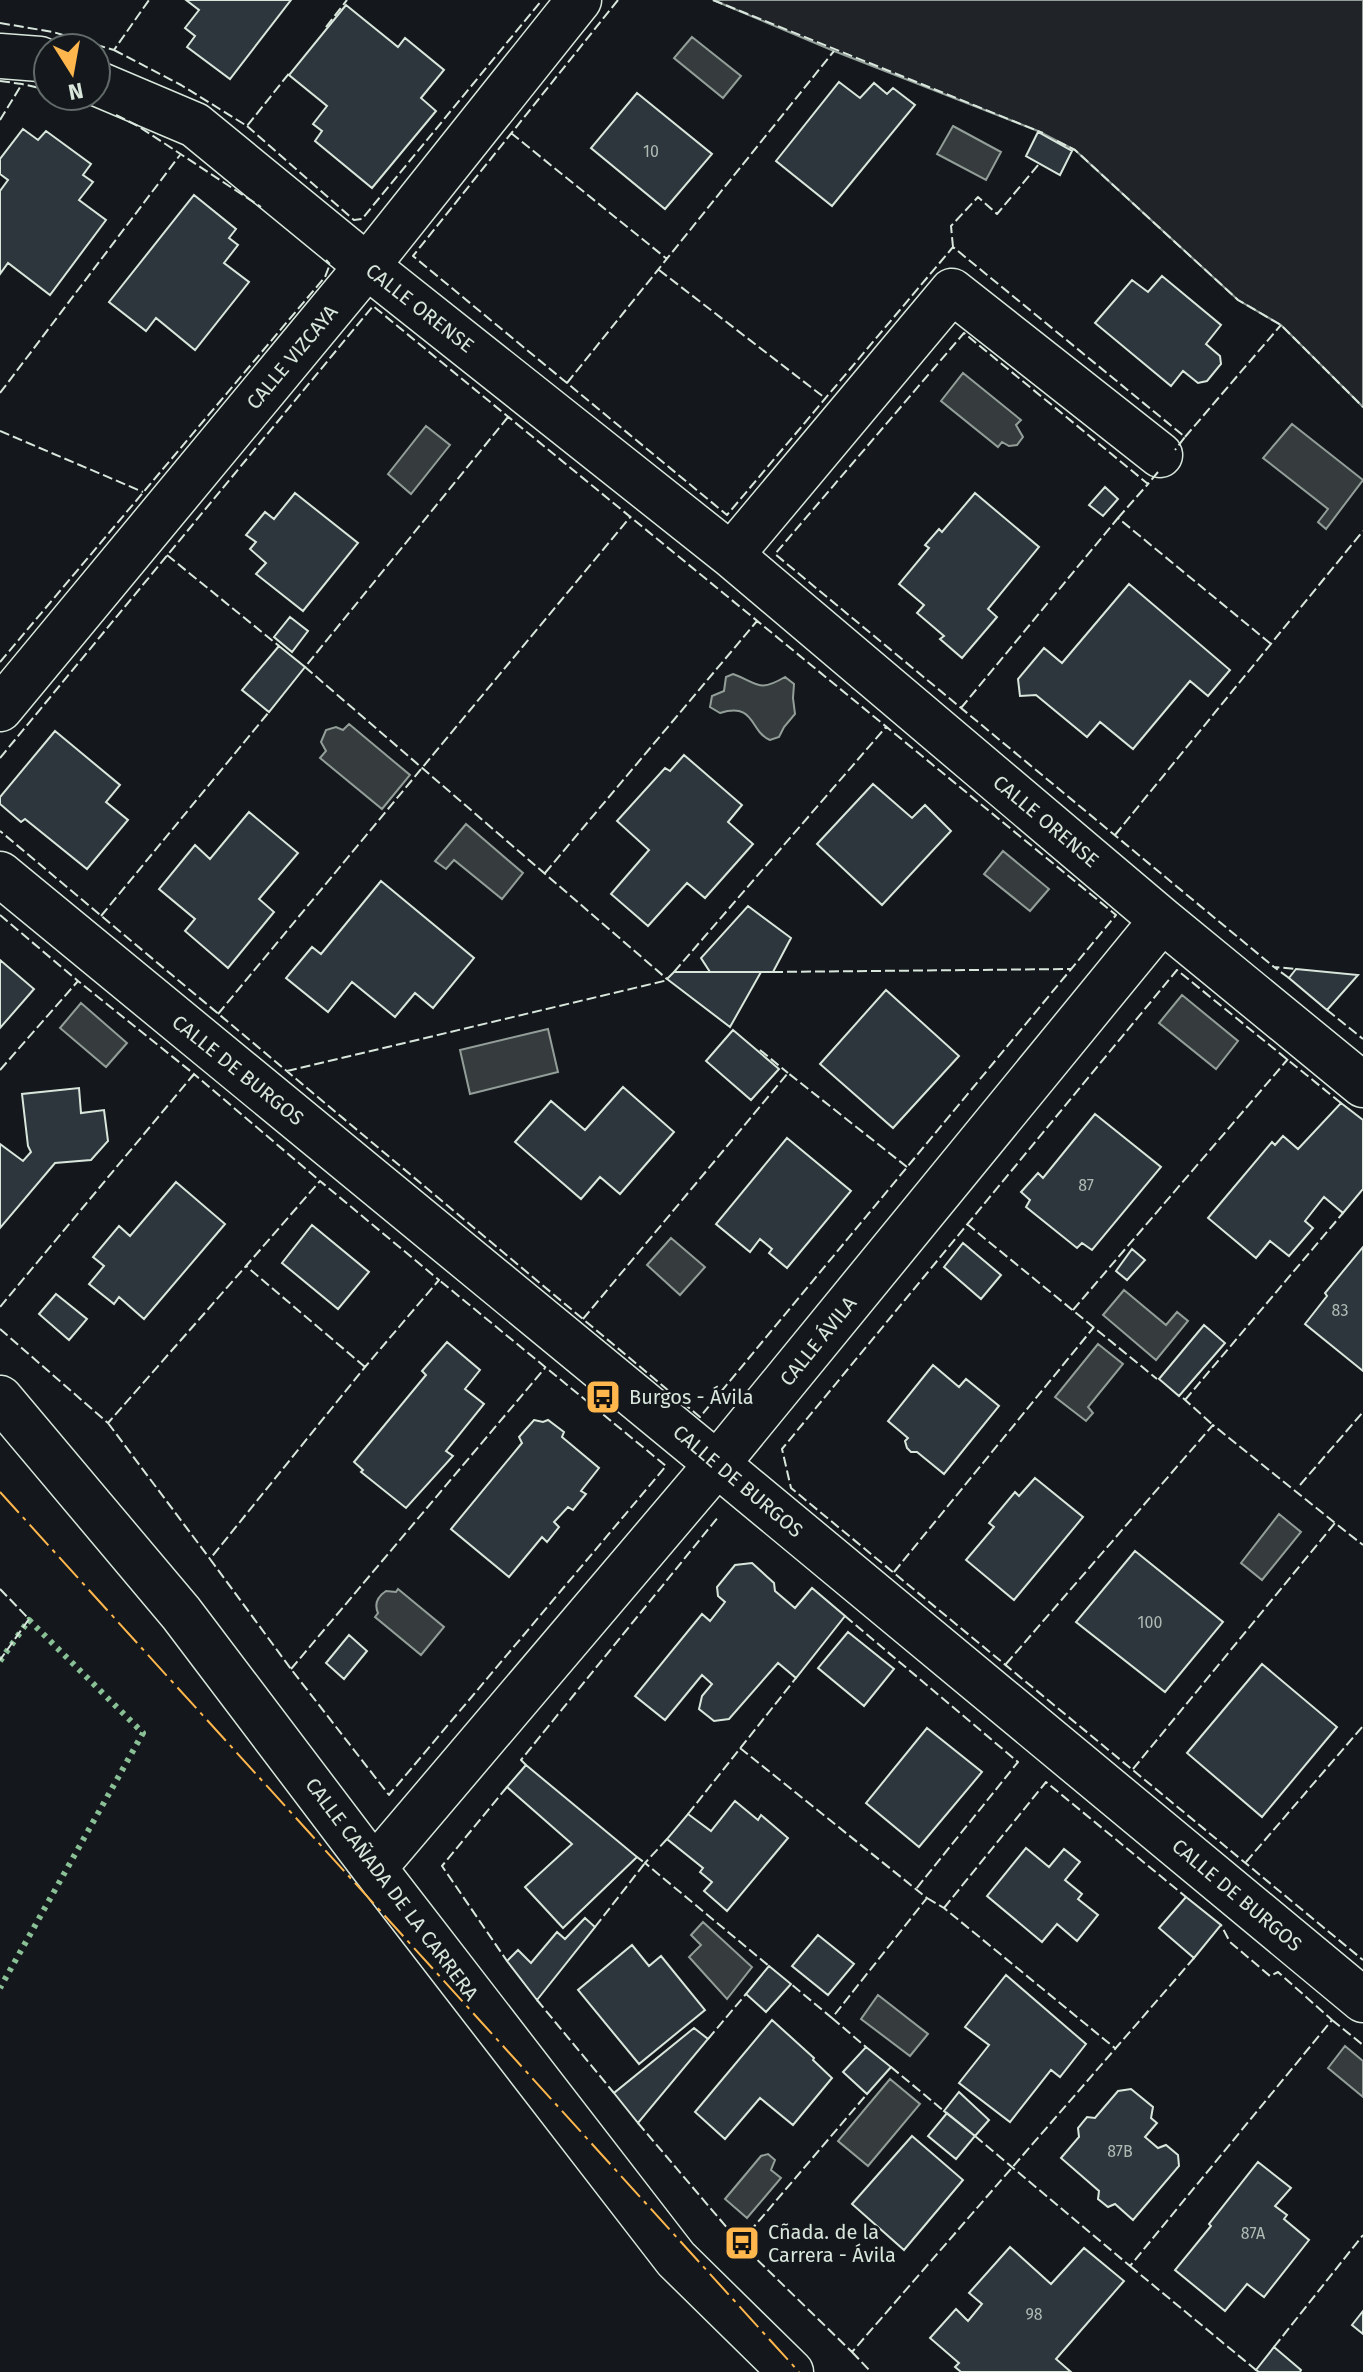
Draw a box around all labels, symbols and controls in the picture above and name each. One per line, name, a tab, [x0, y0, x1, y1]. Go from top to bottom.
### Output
north arrow	[32, 32, 112, 112]
text: N	[66, 76, 85, 106]
house number: 10	[643, 142, 659, 161]
street label: CALLE ORENSE	[361, 258, 479, 358]
street label: CALLE VIZCAYA	[241, 300, 343, 414]
street label: CALLE ORENSE	[988, 770, 1104, 872]
street label: CALLE DE BURGOS	[167, 1010, 309, 1130]
house number: 87	[1078, 1176, 1094, 1195]
street label: CALLE ÁVILA	[775, 1291, 862, 1391]
house number: 83	[1332, 1301, 1348, 1320]
bus stop icon: Burgos - Ávila	[584, 1378, 622, 1416]
place label: Burgos - Ávila	[629, 1385, 754, 1409]
street label: CALLE DE BURGOS	[668, 1420, 808, 1542]
house number: 100	[1138, 1613, 1162, 1632]
street label: CALLE CAÑADA DE LA CARRERA	[300, 1773, 484, 2005]
street label: CALLE DE BURGOS	[1167, 1834, 1307, 1956]
house number: 87B	[1107, 2142, 1133, 2161]
place label: Cñada. de la Carrera - Ávila	[768, 2220, 896, 2267]
bus stop icon: Cñada. de la Carrera - Ávila	[723, 2224, 761, 2262]
house number: 87A	[1241, 2224, 1266, 2243]
house number: 98	[1025, 2305, 1043, 2324]

